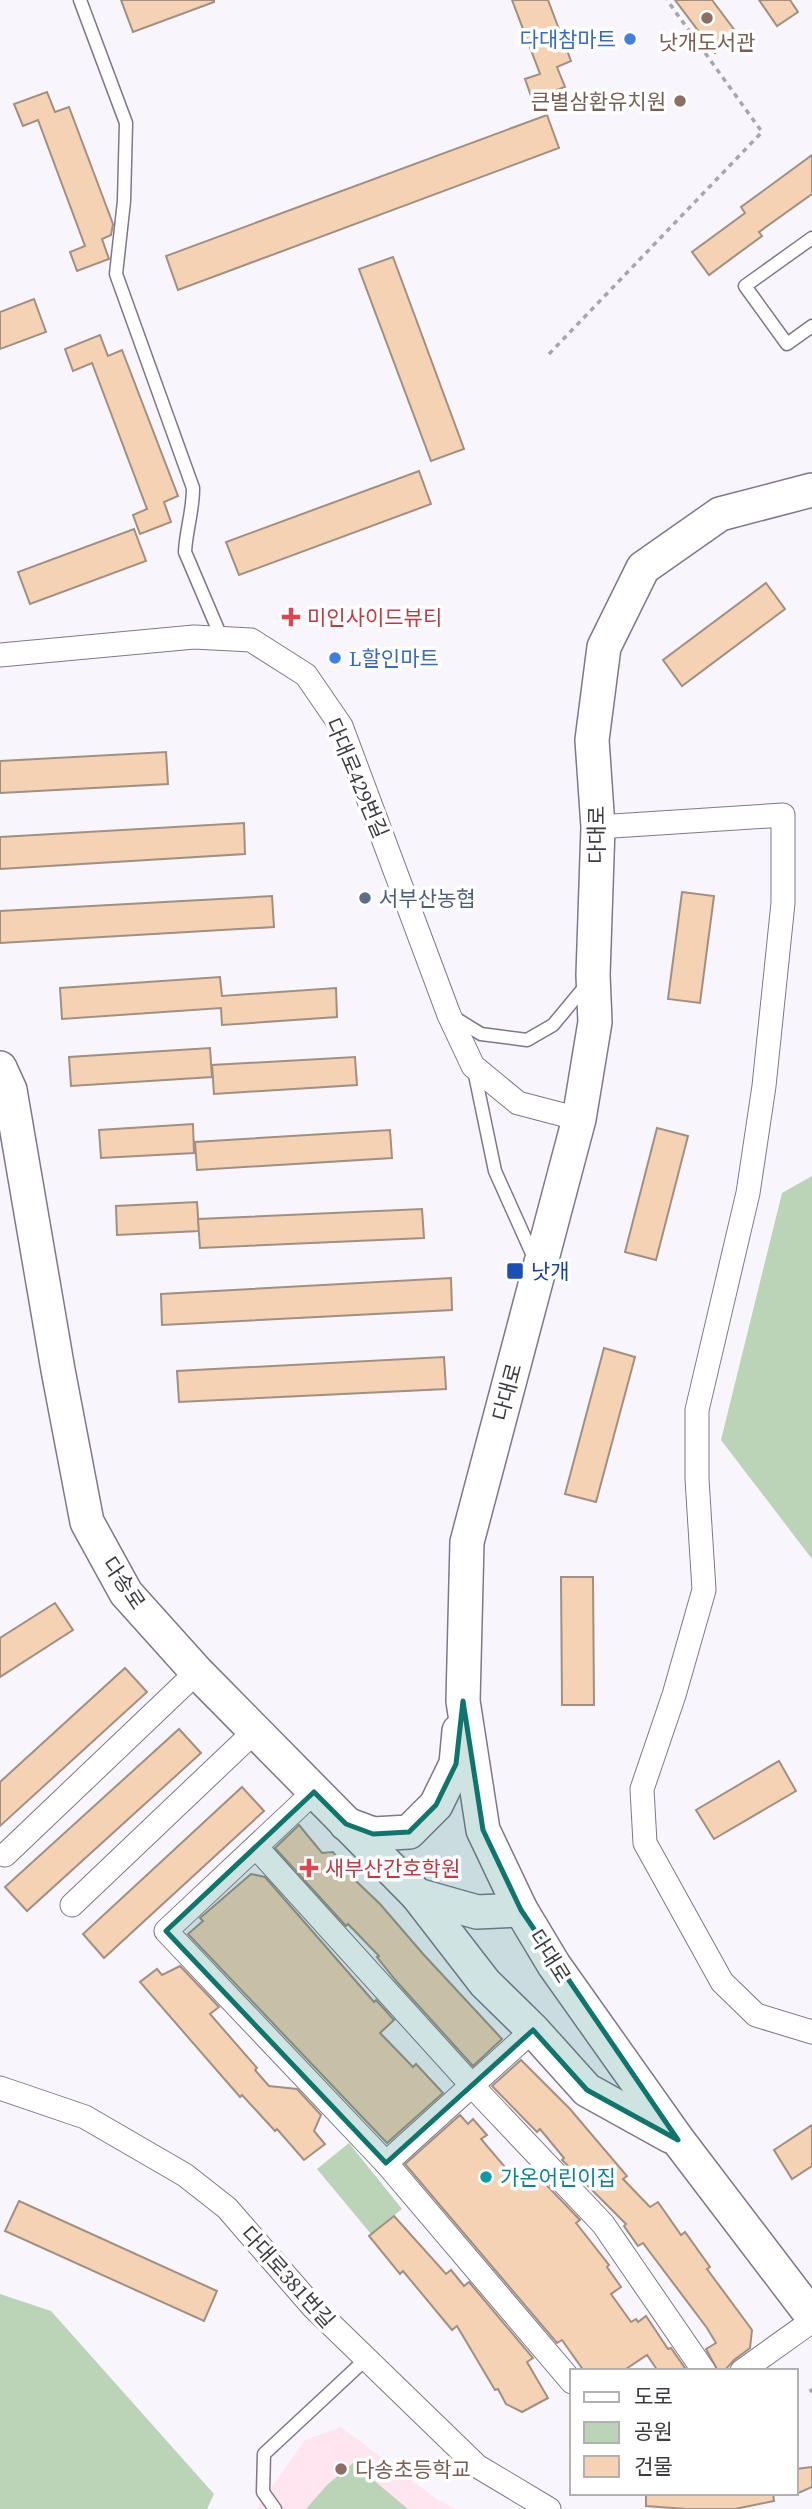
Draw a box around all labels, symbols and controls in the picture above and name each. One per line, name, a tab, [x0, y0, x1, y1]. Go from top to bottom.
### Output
marker: 낫개도서관	[699, 10, 715, 26]
place label: 다대참마트	[519, 25, 616, 54]
place label: 낫개도서관	[659, 28, 755, 57]
marker: 다대참마트	[622, 31, 638, 47]
place label: 큰별삼환유치원	[531, 87, 666, 116]
marker: 큰별삼환유치원	[672, 93, 688, 109]
place label: 미인사이드뷰티	[307, 603, 442, 632]
marker: 미인사이드뷰티	[281, 607, 301, 627]
place label: L할인마트	[349, 644, 439, 673]
marker: L할인마트	[327, 650, 343, 666]
street label: 다대로429번길	[319, 713, 395, 843]
street label: 다대로	[582, 806, 611, 864]
place label: 서부산농협	[379, 884, 476, 913]
marker: 서부산농협	[357, 890, 373, 906]
place label: 낫개	[531, 1257, 570, 1286]
marker: 낫개	[505, 1261, 525, 1281]
street label: 다대로	[485, 1360, 529, 1424]
street label: 다송로	[96, 1551, 152, 1615]
place label: 새부산간호학원	[325, 1854, 460, 1883]
marker: 새부산간호학원	[299, 1858, 319, 1878]
street label: 다대로	[522, 1924, 578, 1988]
place label: 가온어린이집	[500, 2163, 616, 2192]
marker: 가온어린이집	[478, 2169, 494, 2185]
street label: 다대로381번길	[234, 2220, 342, 2334]
legend	[570, 2369, 798, 2495]
text: 도로	[634, 2382, 673, 2411]
text: 공원	[634, 2417, 673, 2446]
text: 건물	[634, 2452, 673, 2481]
place label: 다송초등학교	[355, 2455, 471, 2484]
marker: 다송초등학교	[333, 2461, 349, 2477]

